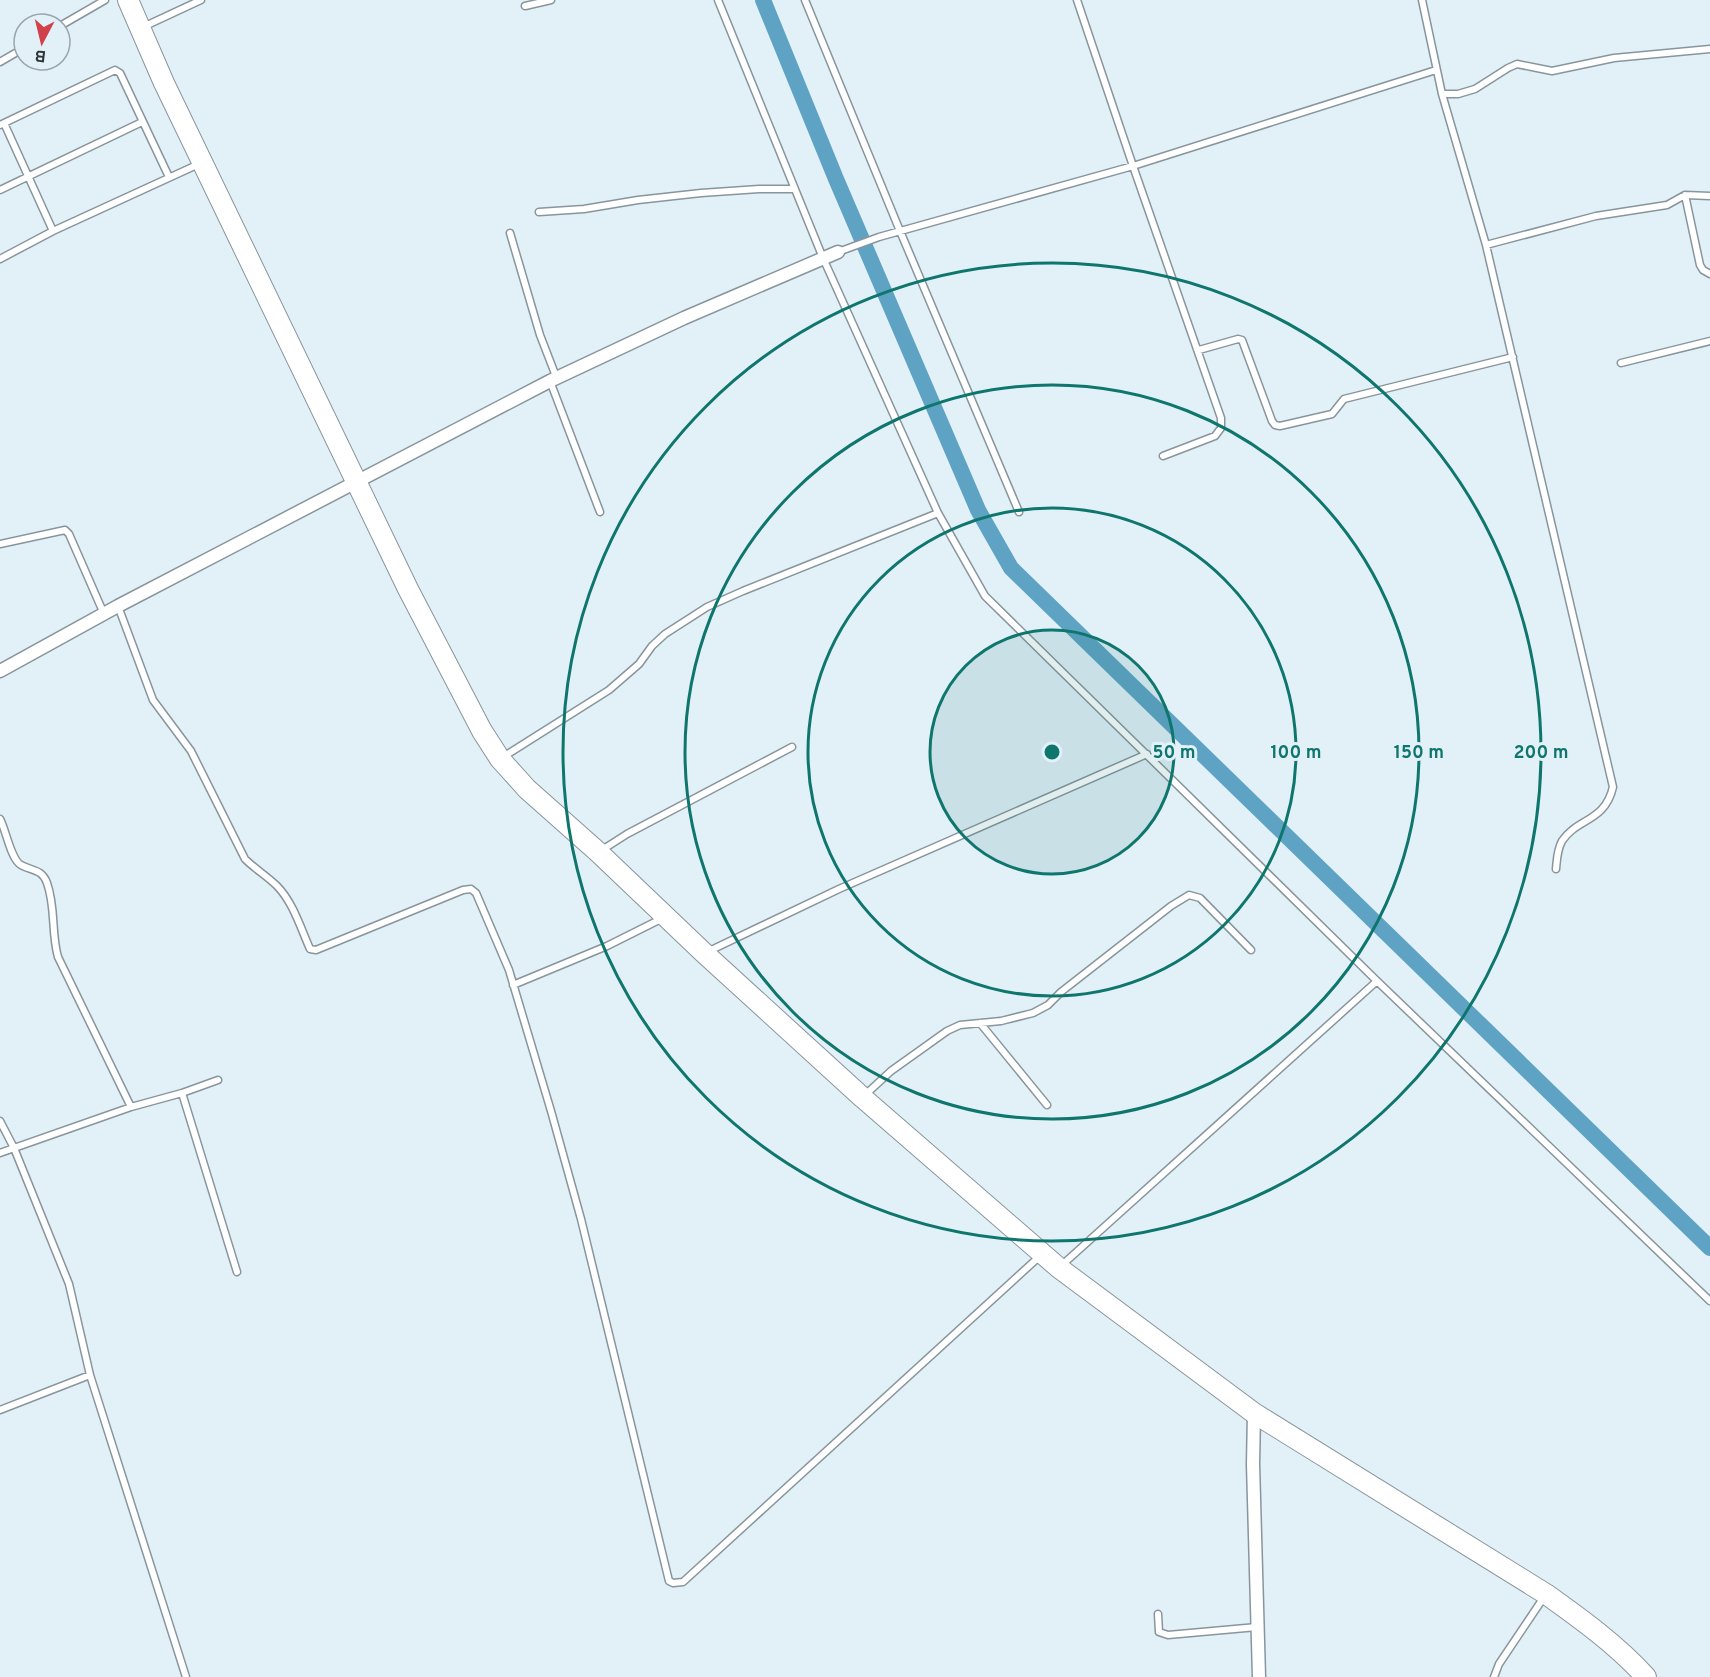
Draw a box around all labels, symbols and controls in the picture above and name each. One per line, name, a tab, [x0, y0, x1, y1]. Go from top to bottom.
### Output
north arrow	[12, 12, 72, 72]
text: B	[34, 44, 47, 66]
centre of rings	[1042, 742, 1062, 762]
text: 50 m	[1152, 742, 1196, 765]
text: 100 m	[1270, 742, 1322, 765]
text: 150 m	[1394, 742, 1444, 765]
text: 200 m	[1513, 742, 1569, 765]

